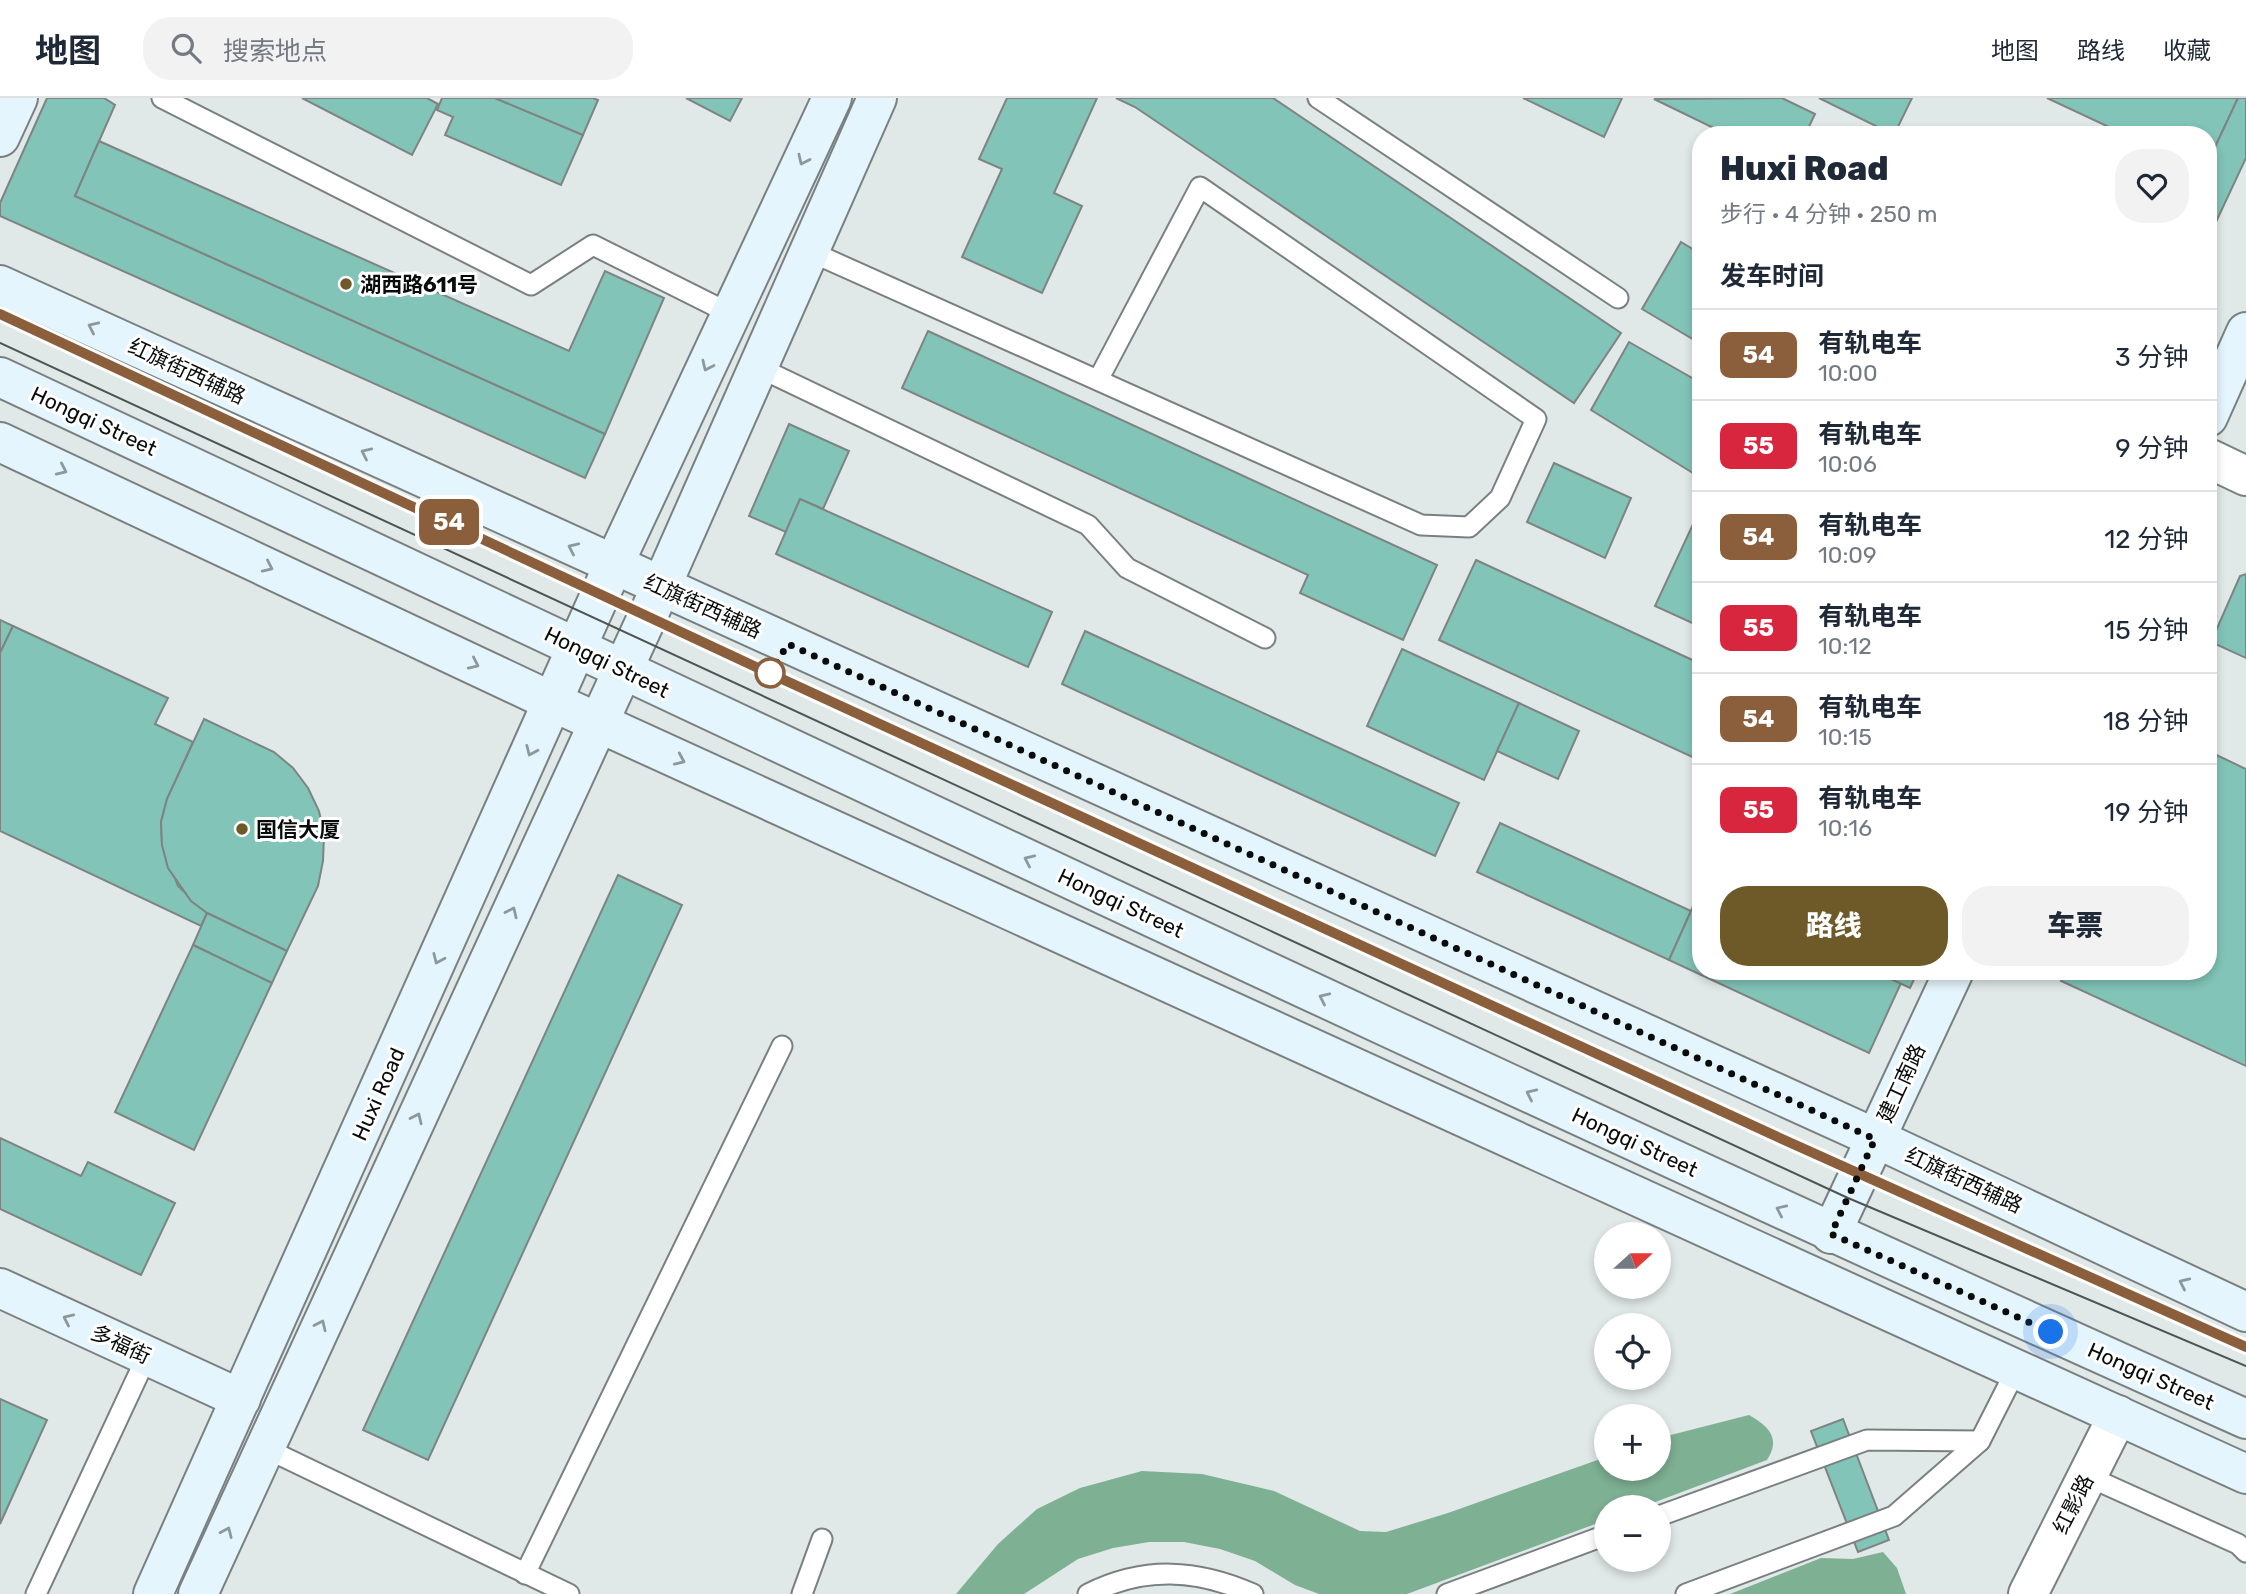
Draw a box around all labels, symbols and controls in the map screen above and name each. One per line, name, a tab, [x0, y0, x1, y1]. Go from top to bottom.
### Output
search box	[143, 17, 633, 80]
icon: search	[167, 29, 205, 67]
text: 地图	[35, 31, 101, 70]
text: 搜索地点	[223, 36, 327, 67]
text: 地图	[1991, 37, 2039, 65]
text: 路线	[2077, 37, 2125, 65]
text: 收藏	[2163, 37, 2211, 65]
text: Huxi Road	[1720, 149, 1889, 188]
button: heart	[2115, 149, 2189, 223]
one-way arrow	[797, 153, 811, 165]
text: 步行 · 4 分钟 · 250 m	[1720, 200, 1938, 228]
text: 发车时间	[1720, 261, 1824, 292]
place label: 湖西路611号	[360, 272, 478, 297]
marker: 湖西路611号	[338, 276, 354, 292]
one-way arrow	[88, 322, 100, 336]
text: 有轨电车	[1818, 328, 1922, 359]
street label: 红旗街西辅路	[125, 333, 249, 409]
text: 54	[1743, 341, 1774, 369]
text: 3 分钟	[2115, 342, 2189, 373]
one-way arrow	[701, 359, 715, 371]
text: 10:00	[1818, 359, 1878, 387]
street label: Hongqi Street	[27, 381, 161, 461]
text: 有轨电车	[1818, 419, 1922, 450]
text: 55	[1743, 432, 1774, 460]
text: 9 分钟	[2115, 433, 2189, 464]
one-way arrow	[361, 447, 373, 461]
text: 10:06	[1818, 450, 1877, 478]
one-way arrow	[55, 462, 67, 476]
line badge: 54	[418, 499, 480, 545]
text: 54	[433, 508, 465, 536]
text: 有轨电车	[1818, 510, 1922, 541]
text: 54	[1743, 523, 1774, 551]
text: 12 分钟	[2104, 524, 2189, 555]
text: 10:09	[1818, 541, 1877, 569]
one-way arrow	[568, 542, 580, 556]
one-way arrow	[261, 559, 273, 573]
street label: 红旗街西辅路	[640, 569, 766, 643]
text: 有轨电车	[1818, 601, 1922, 632]
text: 55	[1743, 614, 1774, 642]
text: 15 分钟	[2104, 615, 2189, 646]
street label: Hongqi Street	[541, 621, 673, 703]
text: 10:12	[1818, 632, 1872, 660]
one-way arrow	[467, 656, 479, 670]
unlabelled marker	[755, 658, 785, 688]
text: 有轨电车	[1818, 692, 1922, 723]
text: 54	[1743, 705, 1774, 733]
text: 18 分钟	[2103, 706, 2189, 737]
text: 10:15	[1818, 723, 1872, 751]
one-way arrow	[525, 744, 539, 756]
one-way arrow	[673, 752, 685, 766]
text: 有轨电车	[1818, 783, 1922, 814]
text: 55	[1743, 796, 1774, 824]
text: 19 分钟	[2104, 797, 2189, 828]
text: 10:16	[1818, 814, 1872, 842]
place label: 国信大厦	[256, 817, 340, 842]
marker: 国信大厦	[234, 821, 250, 837]
one-way arrow	[1024, 855, 1036, 869]
street label: Hongqi Street	[1054, 863, 1188, 943]
button: 路线	[1720, 886, 1948, 966]
button: 车票	[1962, 886, 2189, 966]
one-way arrow	[504, 907, 518, 919]
one-way arrow	[432, 952, 446, 964]
one-way arrow	[1319, 992, 1332, 1006]
street label: 建工南路	[1872, 1040, 1930, 1126]
street label: Huxi Road	[346, 1044, 410, 1144]
one-way arrow	[1526, 1088, 1538, 1102]
street label: Hongqi Street	[1568, 1102, 1702, 1182]
one-way arrow	[408, 1113, 422, 1126]
street label: 红旗街西辅路	[1902, 1142, 2026, 1218]
one-way arrow	[1776, 1205, 1788, 1219]
north arrow	[1594, 1222, 1671, 1298]
map controls	[1594, 1222, 1671, 1572]
one-way arrow	[2179, 1277, 2191, 1291]
one-way arrow	[63, 1313, 75, 1327]
button: locate	[1594, 1313, 1671, 1390]
your location	[2033, 1314, 2068, 1349]
street label: 多福街	[87, 1319, 155, 1369]
one-way arrow	[313, 1320, 327, 1332]
street label: Hongqi Street	[2084, 1337, 2218, 1415]
button: +	[1594, 1404, 1671, 1481]
street label: 红影路	[2048, 1470, 2098, 1538]
button: −	[1594, 1495, 1671, 1572]
one-way arrow	[219, 1527, 233, 1539]

